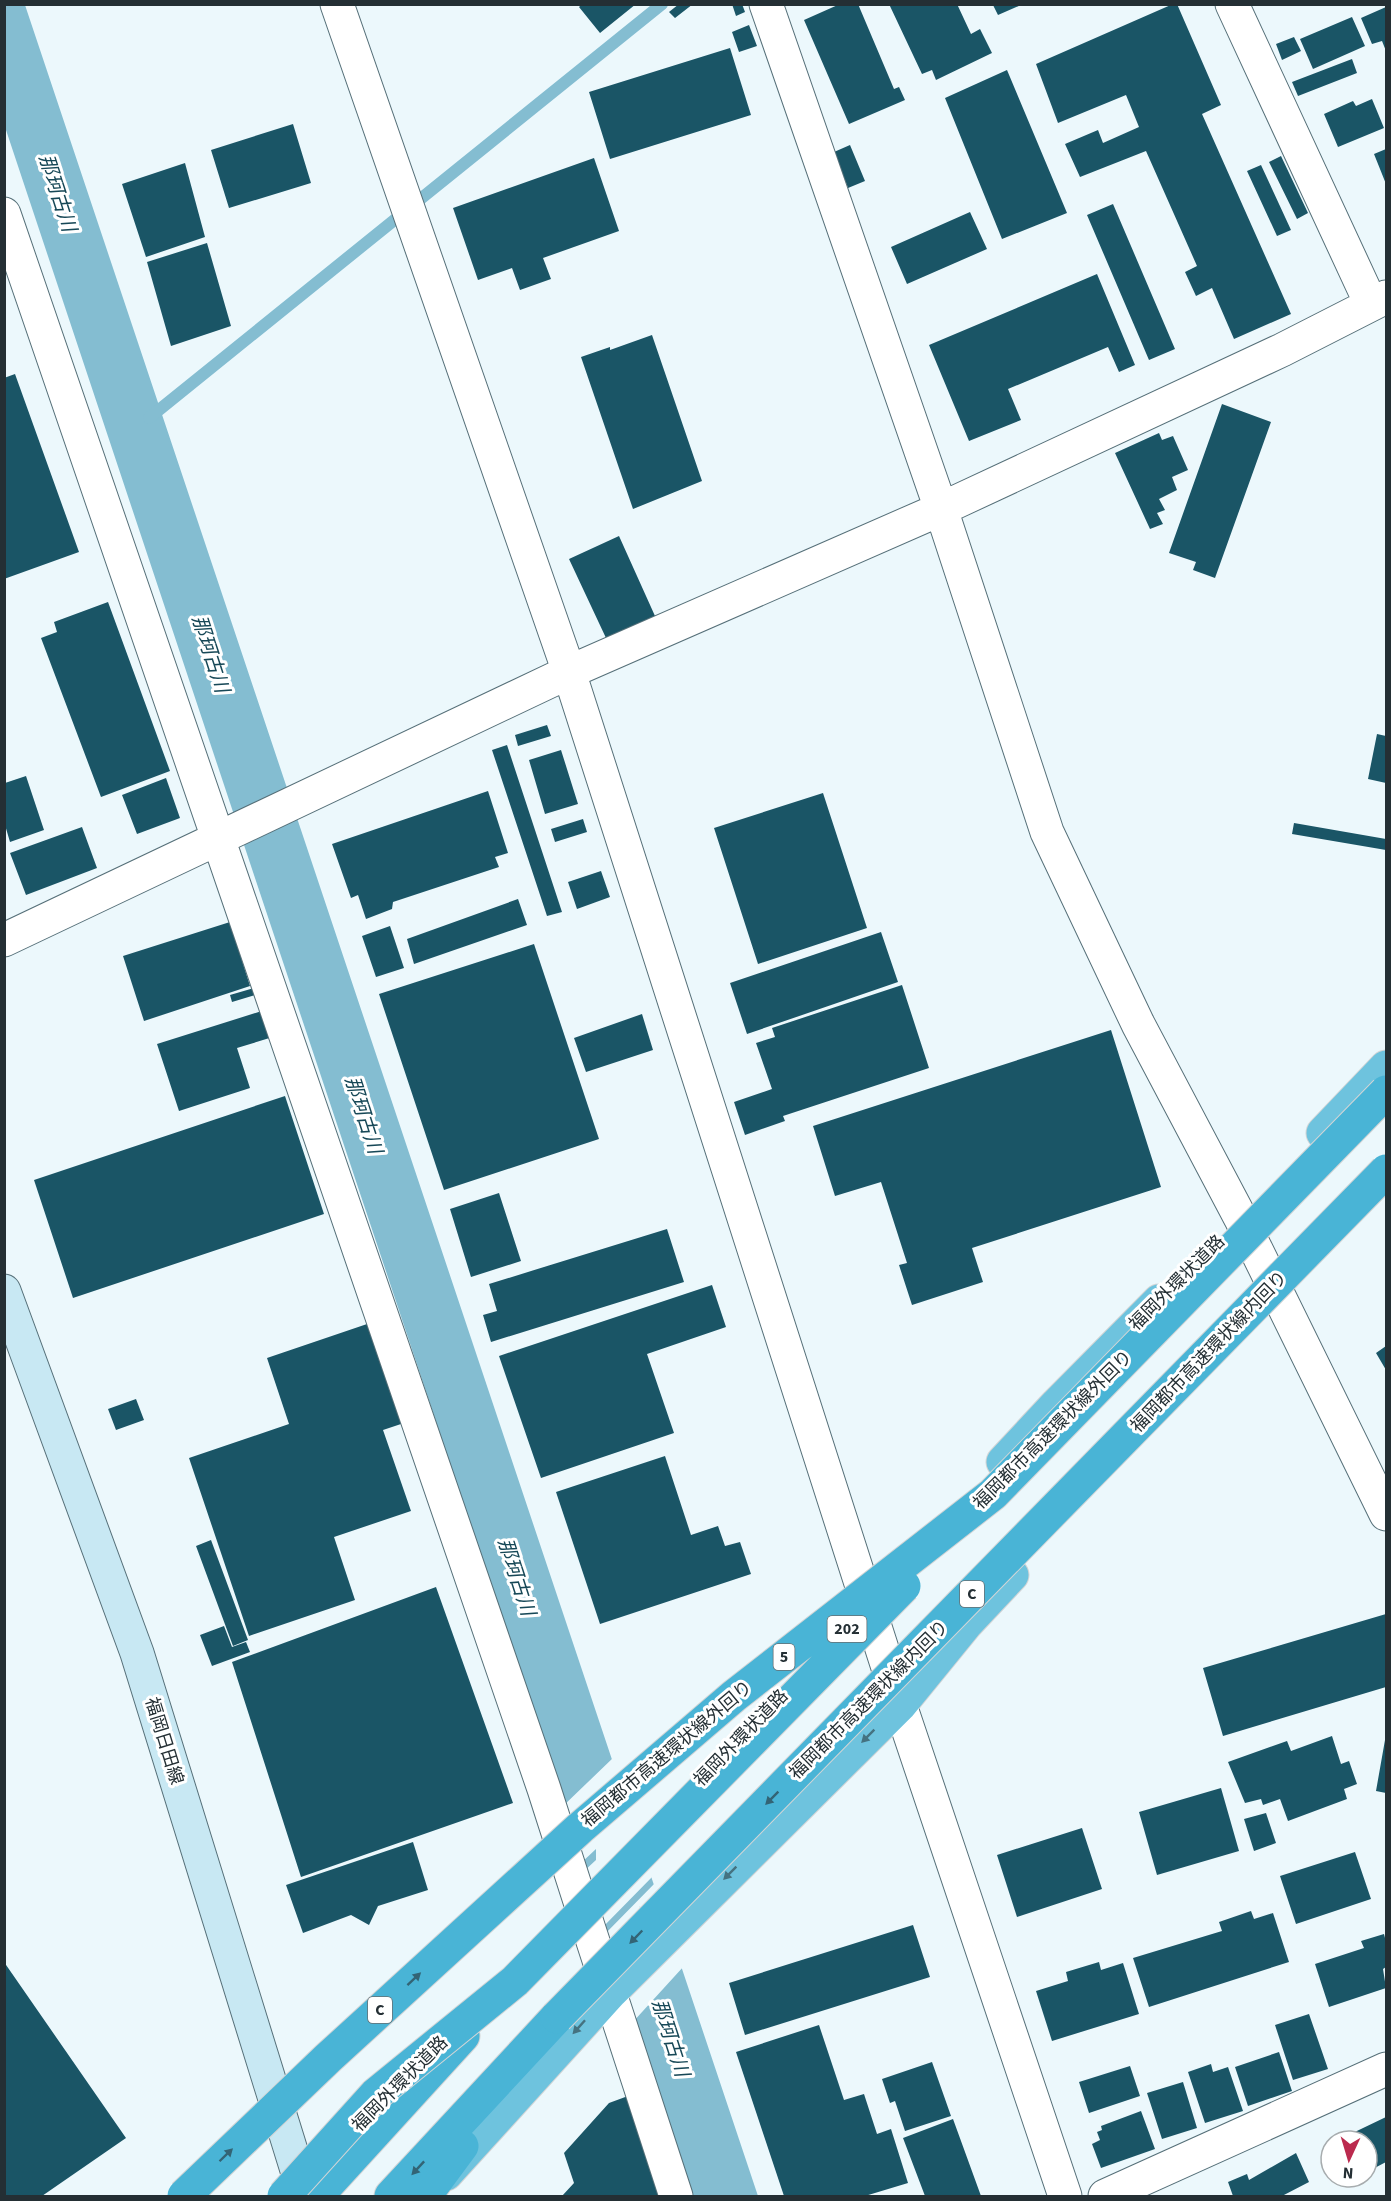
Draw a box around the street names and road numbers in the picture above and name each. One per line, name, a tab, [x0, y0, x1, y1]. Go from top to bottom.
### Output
street label: 福岡外環状道路	[1124, 1230, 1230, 1336]
street label: 福岡都市高速環状線内回り	[1125, 1266, 1293, 1438]
street label: 福岡都市高速環状線外回り	[968, 1345, 1138, 1515]
road number: C	[960, 1581, 984, 1607]
street label: 福岡都市高速環状線内回り	[784, 1615, 954, 1785]
road number: 202	[828, 1616, 866, 1642]
road number: 5	[774, 1644, 794, 1670]
street label: 福岡都市高速環状線外回り	[576, 1675, 758, 1833]
street label: 福岡外環状道路	[688, 1684, 794, 1792]
street label: 福岡日田線	[139, 1694, 189, 1788]
road number: C	[368, 1997, 392, 2023]
street label: 福岡外環状道路	[347, 2031, 453, 2137]

